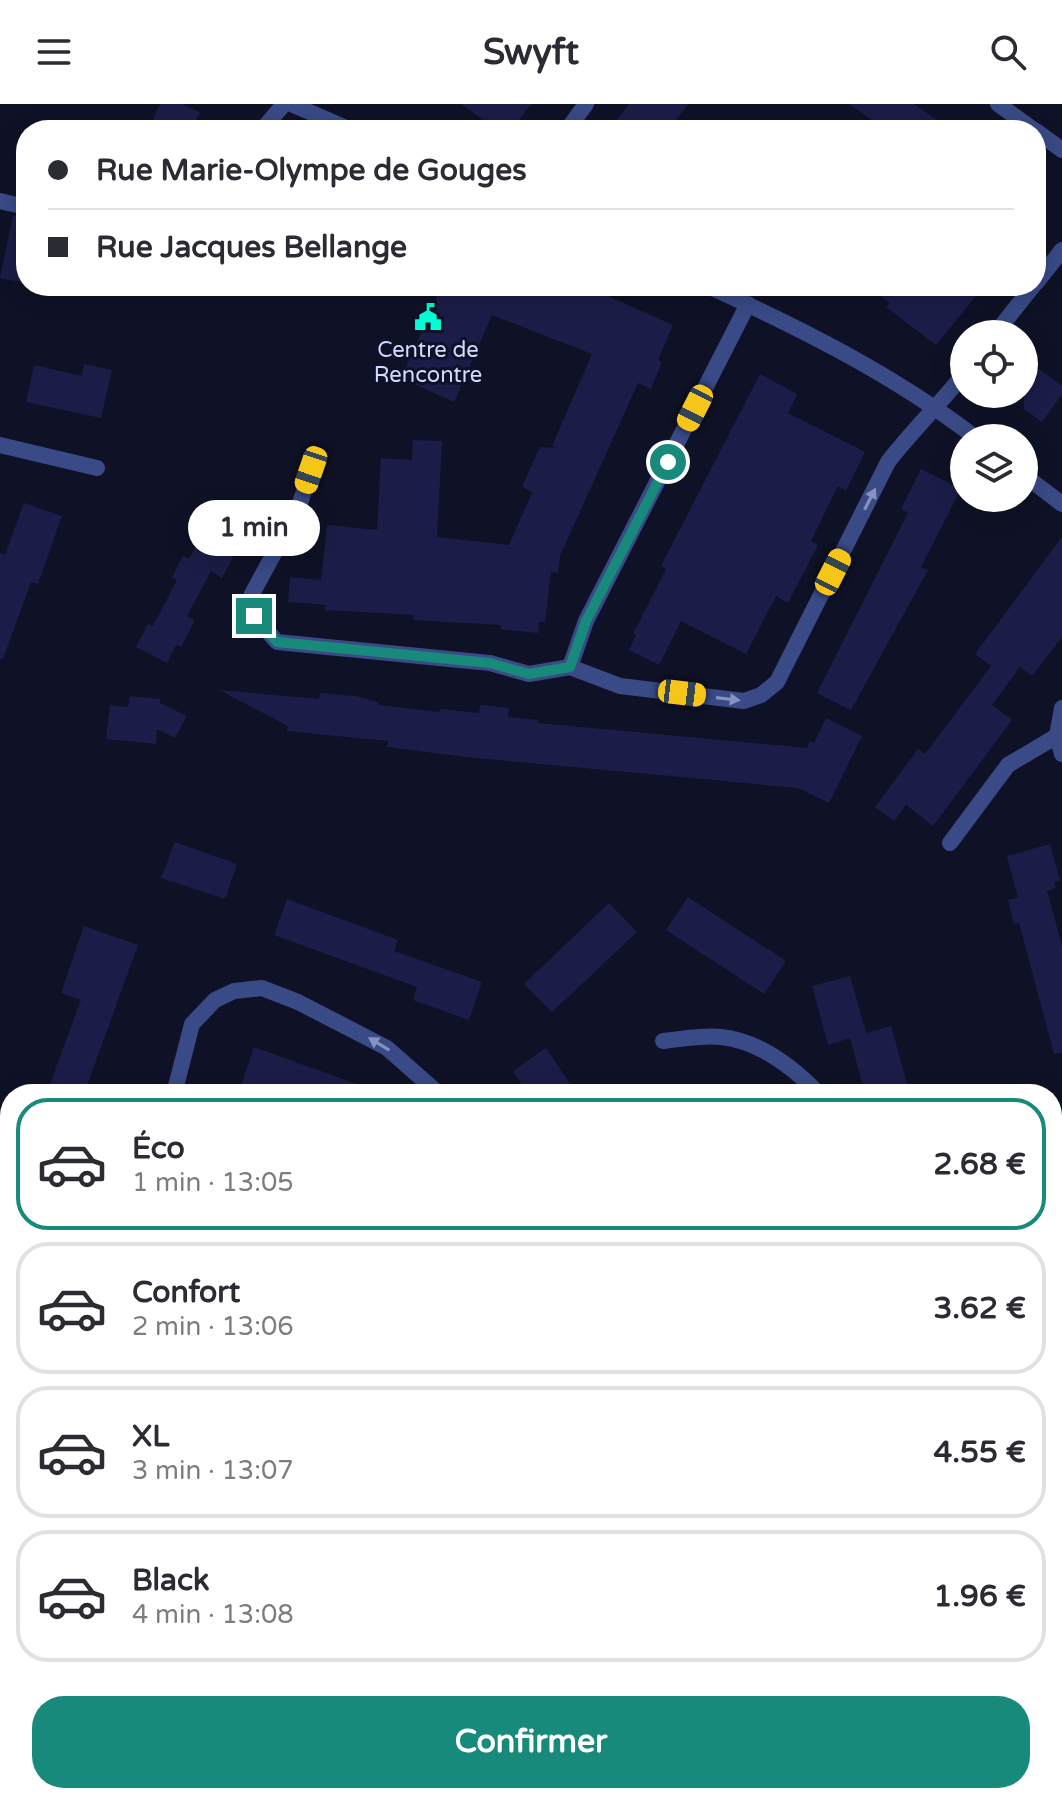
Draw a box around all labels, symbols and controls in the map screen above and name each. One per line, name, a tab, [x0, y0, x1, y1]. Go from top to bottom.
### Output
icon: menu	[32, 30, 76, 74]
icon: search	[986, 30, 1030, 74]
text: Swyft	[483, 31, 579, 74]
text: Rue Marie-Olympe de Gouges	[96, 152, 527, 189]
text: Rue Jacques Bellange	[96, 229, 407, 266]
public building icon: Centre de Rencontre	[413, 302, 443, 332]
map controls	[950, 320, 1038, 512]
button: locate	[950, 320, 1038, 408]
place label: Centre de Rencontre	[374, 337, 482, 388]
car	[673, 381, 717, 435]
button: layers	[950, 424, 1038, 512]
car	[292, 443, 330, 497]
route start	[650, 444, 686, 480]
one-way arrow	[863, 487, 876, 510]
callout: 1 min	[188, 500, 320, 556]
text: 1 min	[219, 512, 289, 543]
car	[811, 545, 855, 599]
route end	[236, 598, 272, 634]
car	[657, 678, 707, 708]
one-way arrow	[716, 693, 741, 706]
one-way arrow	[368, 1038, 390, 1052]
icon: car	[36, 1128, 108, 1200]
text: Éco	[132, 1130, 185, 1167]
text: 2.68 €	[933, 1146, 1026, 1183]
text: 1 min · 13:05	[132, 1167, 294, 1198]
icon: car	[36, 1272, 108, 1344]
text: Confort	[132, 1274, 240, 1311]
text: 3.62 €	[933, 1290, 1026, 1327]
text: 2 min · 13:06	[132, 1311, 294, 1342]
icon: car	[36, 1416, 108, 1488]
text: XL	[132, 1418, 169, 1455]
text: 4.55 €	[933, 1434, 1026, 1471]
text: 3 min · 13:07	[132, 1455, 294, 1486]
icon: car	[36, 1560, 108, 1632]
text: Black	[132, 1562, 209, 1599]
text: 1.96 €	[933, 1578, 1026, 1615]
text: 4 min · 13:08	[132, 1599, 294, 1630]
button: Confirmer	[32, 1696, 1030, 1788]

